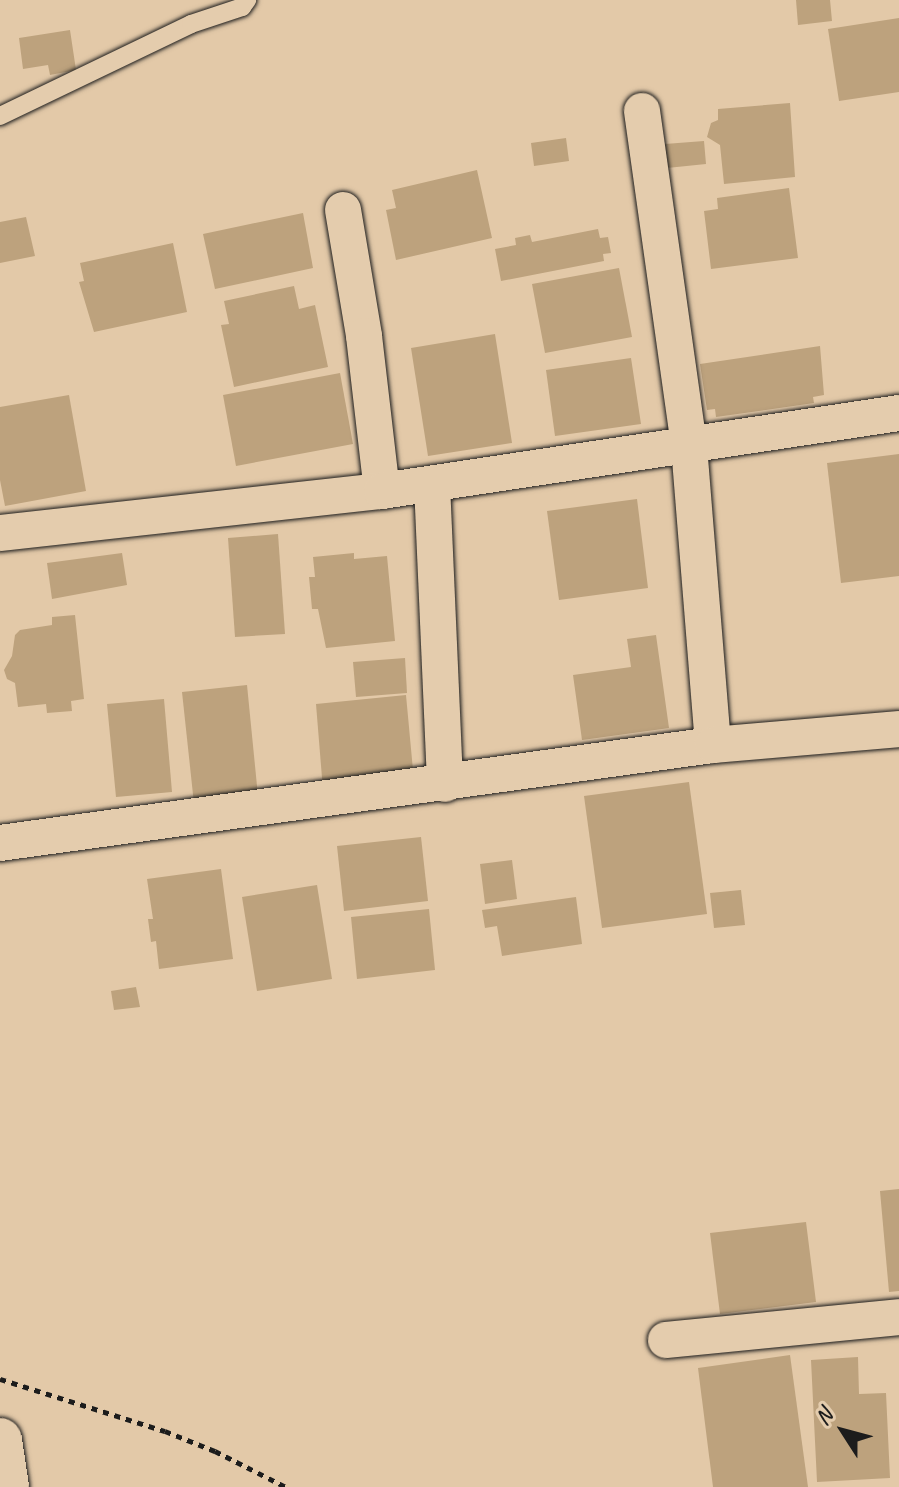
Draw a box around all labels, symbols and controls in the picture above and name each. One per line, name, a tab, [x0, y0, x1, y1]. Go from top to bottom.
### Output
north arrow	[803, 1391, 883, 1471]
text: N	[808, 1403, 839, 1431]

